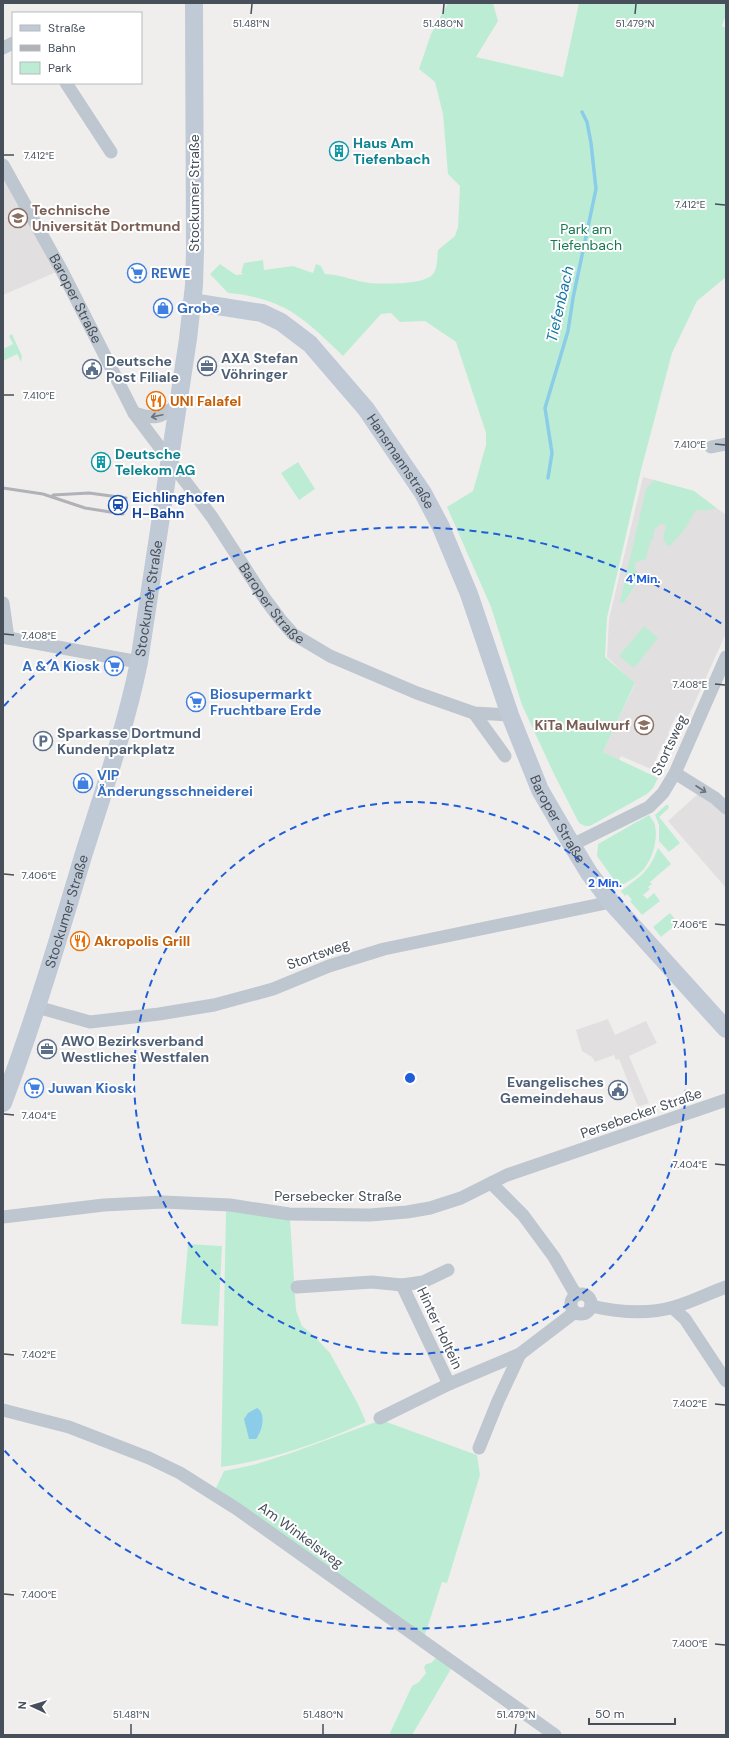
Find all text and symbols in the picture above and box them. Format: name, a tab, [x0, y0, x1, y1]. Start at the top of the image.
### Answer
legend	[12, 12, 142, 84]
text: 51.481°N	[233, 17, 269, 30]
text: 51.480°N	[423, 17, 463, 30]
text: 51.479°N	[616, 17, 655, 30]
text: Straße	[48, 20, 85, 36]
text: Bahn	[48, 40, 76, 56]
text: Park	[48, 60, 72, 76]
street label: Stockumer Straße	[185, 134, 203, 252]
place label: Haus Am Tiefenbach	[353, 134, 430, 168]
building icon: Haus Am Tiefenbach	[328, 140, 350, 162]
text: 7.412°E	[24, 149, 55, 162]
text: 7.412°E	[675, 198, 706, 211]
place label: Technische Universität Dortmund	[32, 201, 180, 235]
school or university icon: Technische Universität Dortmund	[7, 207, 29, 229]
park label: Park am Tiefenbach	[550, 220, 622, 254]
street label: Baroper Straße	[45, 250, 106, 346]
supermarket icon: REWE	[126, 262, 148, 284]
place label: REWE	[151, 264, 190, 282]
water label: Tiefenbach	[542, 264, 579, 344]
shop icon: Grobe	[152, 297, 174, 319]
place label: Grobe	[177, 299, 220, 317]
place label: AXA Stefan Vöhringer	[221, 349, 298, 383]
place label: Deutsche Post Filiale	[106, 352, 179, 386]
office icon: AXA Stefan Vöhringer	[196, 355, 218, 377]
public building icon: Deutsche Post Filiale	[81, 358, 103, 380]
text: 7.410°E	[23, 389, 55, 402]
restaurant icon: UNI Falafel	[145, 390, 167, 412]
place label: UNI Falafel	[170, 392, 241, 410]
street label: Hansmannstraße	[363, 410, 439, 512]
one-way arrow	[150, 413, 163, 421]
text: 7.410°E	[674, 438, 706, 451]
place label: Deutsche Telekom AG	[115, 445, 196, 479]
building icon: Deutsche Telekom AG	[90, 451, 112, 473]
place label: Eichlinghofen H-Bahn	[132, 488, 225, 522]
station icon: Eichlinghofen H-Bahn	[107, 494, 129, 516]
street label: Stockumer Straße	[131, 539, 166, 658]
street label: Baroper Straße	[235, 559, 308, 648]
text: 4 Min.	[626, 571, 660, 587]
text: 7.408°E	[22, 629, 57, 642]
supermarket icon: A & A Kiosk	[103, 655, 125, 677]
place label: A & A Kiosk	[22, 657, 100, 675]
text: 7.408°E	[673, 678, 708, 691]
place label: Biosupermarkt Fruchtbare Erde	[210, 685, 321, 719]
supermarket icon: Biosupermarkt Fruchtbare Erde	[185, 691, 207, 713]
street label: Stortsweg	[647, 711, 691, 778]
school or university icon: KiTa Maulwurf	[633, 714, 655, 736]
place label: KiTa Maulwurf	[534, 716, 630, 734]
place label: Sparkasse Dortmund Kundenparkplatz	[57, 724, 201, 758]
parking icon: Sparkasse Dortmund Kundenparkplatz	[32, 730, 54, 752]
place label: VIP Änderungsschneiderei	[97, 766, 253, 800]
shop icon: VIP Änderungsschneiderei	[72, 772, 94, 794]
street label: Baroper Straße	[526, 772, 590, 866]
one-way arrow	[695, 786, 707, 794]
street label: Stockumer Straße	[41, 852, 92, 970]
text: 7.406°E	[22, 869, 57, 882]
text: 2 Min.	[588, 875, 622, 891]
text: 7.406°E	[673, 918, 708, 931]
restaurant icon: Akropolis Grill	[69, 930, 91, 952]
place label: Akropolis Grill	[94, 932, 190, 950]
street label: Stortsweg	[284, 934, 352, 974]
place label: AWO Bezirksverband Westliches Westfalen	[61, 1032, 209, 1066]
office icon: AWO Bezirksverband Westliches Westfalen	[36, 1038, 58, 1060]
centre of rings	[403, 1071, 417, 1085]
place label: Evangelisches Gemeindehaus	[500, 1073, 604, 1107]
supermarket icon: Juwan Kiosk	[23, 1077, 45, 1099]
place label: Juwan Kiosk	[48, 1079, 133, 1097]
public building icon: Evangelisches Gemeindehaus	[607, 1079, 629, 1101]
street label: Persebecker Straße	[578, 1084, 704, 1142]
text: 7.404°E	[22, 1109, 57, 1122]
text: 7.404°E	[673, 1158, 708, 1171]
street label: Persebecker Straße	[274, 1187, 402, 1205]
street label: Hinter Holtein	[413, 1284, 467, 1372]
text: 7.402°E	[22, 1348, 57, 1361]
text: 7.402°E	[673, 1397, 708, 1410]
street label: Am Winkelsweg	[255, 1498, 347, 1572]
text: 7.400°E	[21, 1588, 57, 1601]
text: 7.400°E	[672, 1637, 708, 1650]
north arrow	[12, 1686, 52, 1726]
scale bar	[589, 1700, 675, 1726]
text: N	[15, 1701, 29, 1710]
text: 50 m	[595, 1706, 624, 1722]
text: 51.481°N	[113, 1708, 149, 1721]
text: 51.480°N	[303, 1708, 343, 1721]
text: 51.479°N	[497, 1708, 536, 1721]

